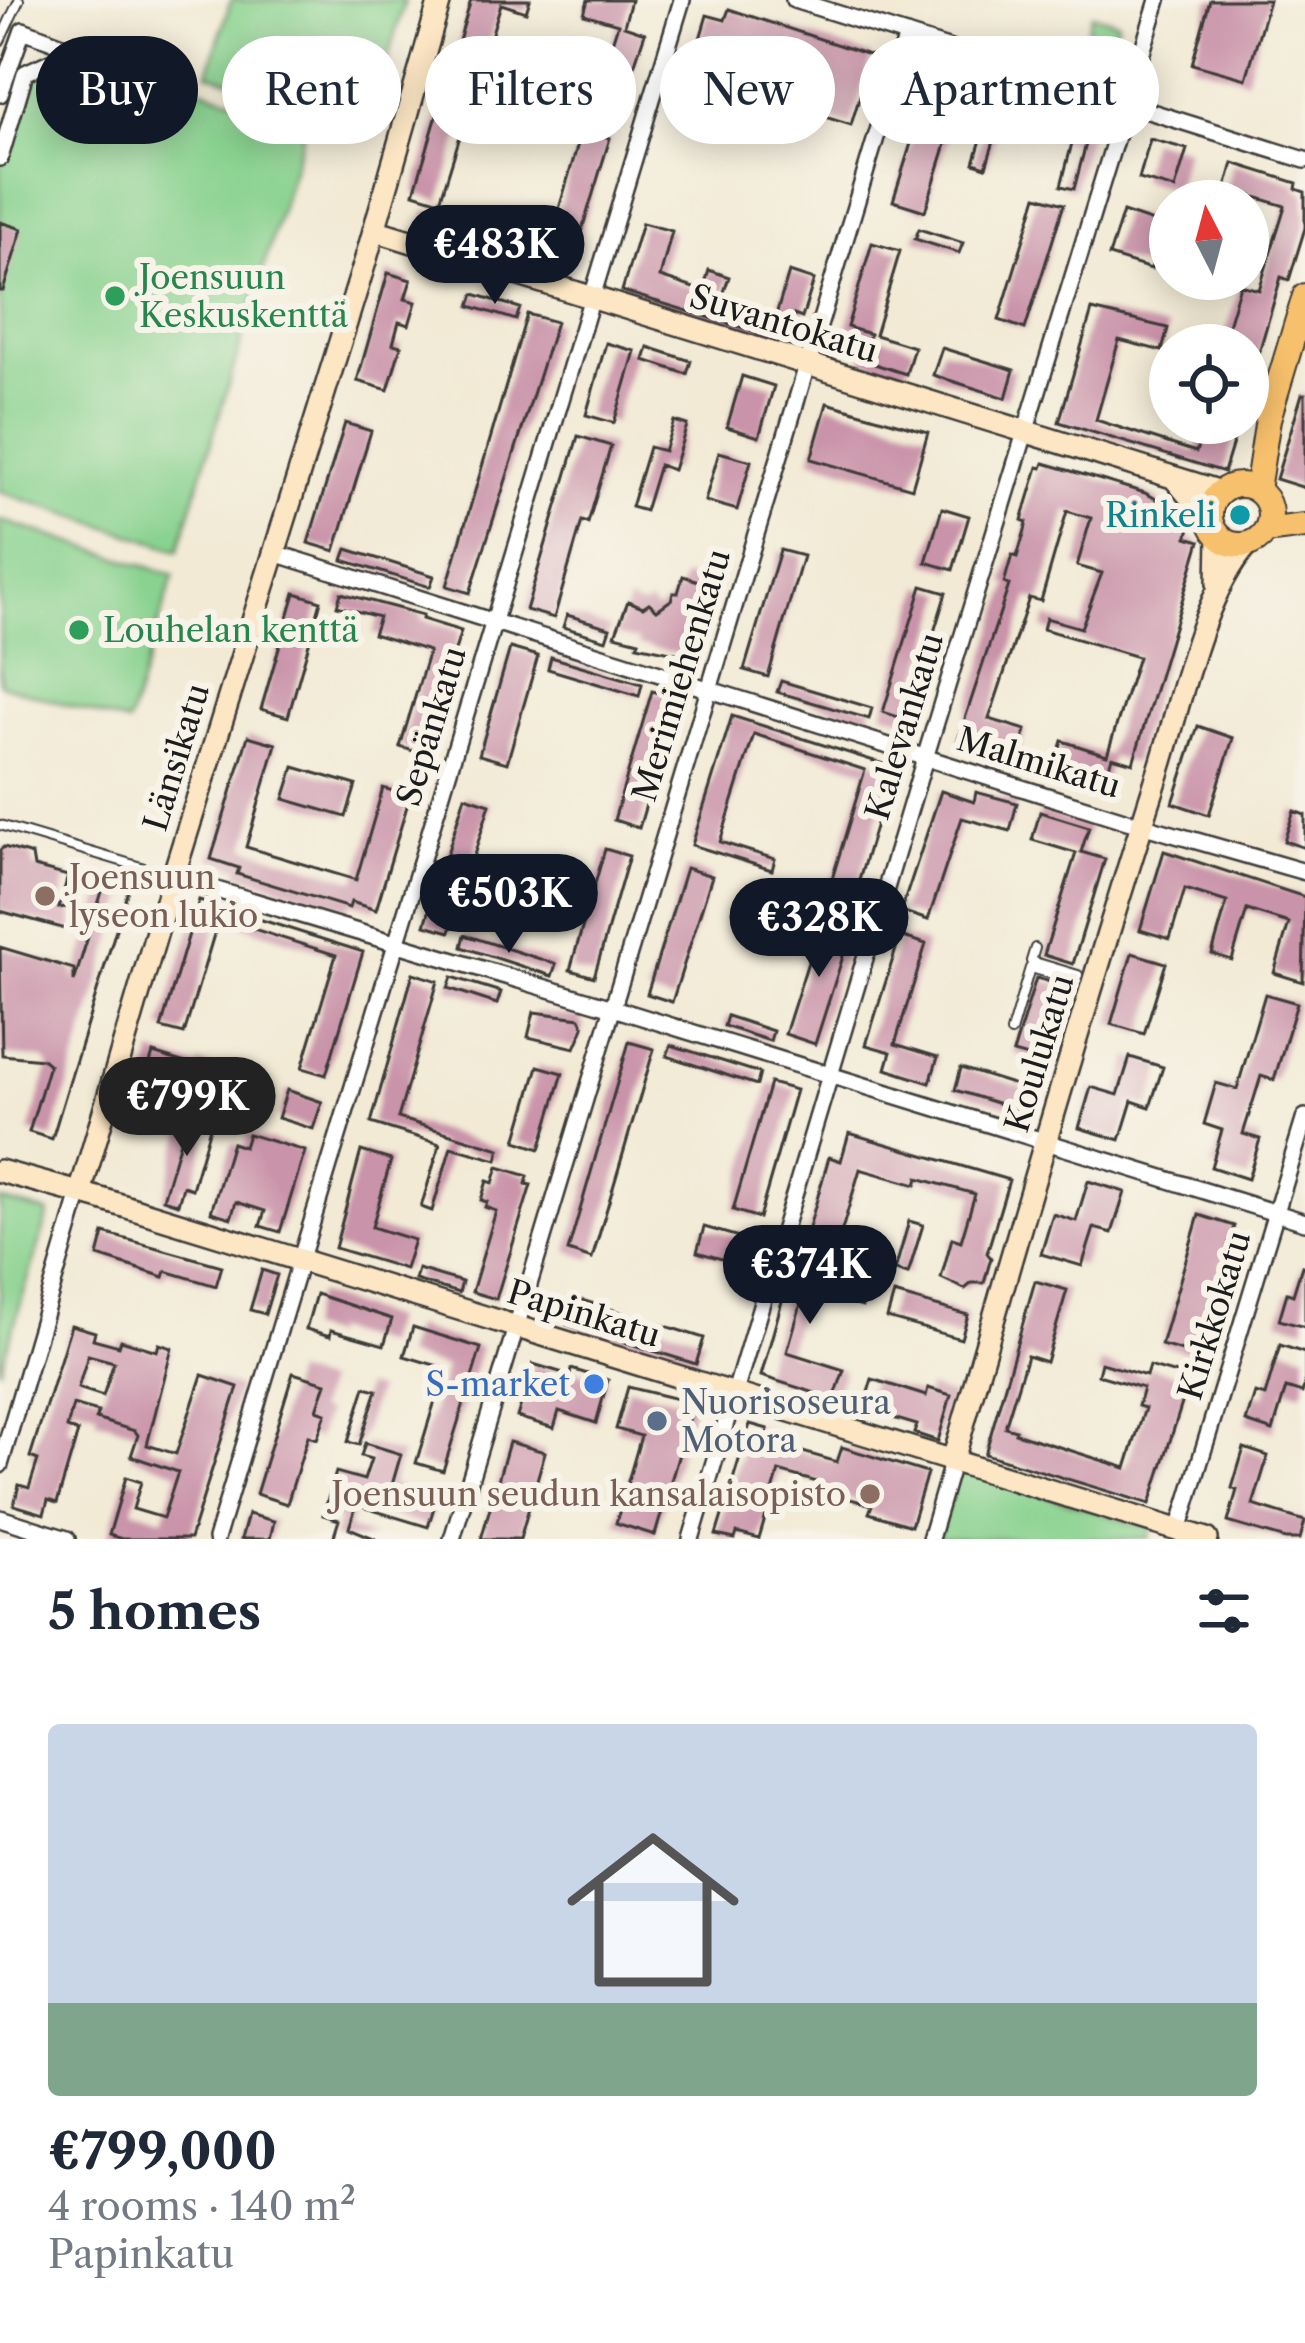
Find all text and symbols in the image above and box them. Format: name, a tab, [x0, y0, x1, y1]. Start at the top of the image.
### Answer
chip: Buy	[36, 36, 198, 144]
chip: Rent	[222, 36, 401, 144]
chip: Filters	[425, 36, 636, 144]
chip: New	[660, 36, 835, 144]
chip: Apartment	[859, 36, 1159, 144]
north arrow	[1149, 180, 1269, 300]
map controls	[1149, 180, 1269, 444]
pin: €483K	[411, 205, 579, 307]
text: €483K	[432, 220, 558, 268]
place label: Joensuun Keskuskenttä	[134, 257, 349, 336]
street label: Suvantokatu	[685, 275, 883, 372]
marker: Joensuun Keskuskenttä	[102, 283, 128, 309]
button: locate	[1149, 324, 1269, 444]
place label: Rinkeli	[1105, 495, 1216, 536]
marker: Rinkeli	[1227, 502, 1253, 528]
street label: Merimiehenkatu	[624, 544, 739, 806]
place label: Louhelan kenttä	[103, 610, 359, 651]
marker: Louhelan kenttä	[66, 617, 92, 643]
street label: Kalevankatu	[857, 628, 952, 825]
street label: Sepänkatu	[388, 642, 475, 811]
street label: Länsikatu	[135, 679, 218, 836]
street label: Malmikatu	[952, 718, 1126, 807]
pin: €503K	[425, 854, 593, 956]
place label: Joensuun lyseon lukio	[64, 857, 258, 936]
text: €503K	[447, 869, 571, 917]
pin: €328K	[735, 878, 903, 980]
marker: Joensuun lyseon lukio	[32, 883, 58, 909]
text: €328K	[756, 893, 882, 941]
street label: Koulukatu	[996, 969, 1083, 1137]
pin: €799K	[103, 1057, 271, 1159]
text: €799K	[126, 1072, 248, 1120]
pin: €374K	[726, 1225, 894, 1327]
street label: Kirkkokatu	[1169, 1226, 1260, 1405]
text: €374K	[750, 1240, 870, 1288]
street label: Papinkatu	[503, 1271, 665, 1356]
place label: S-market	[425, 1364, 570, 1405]
marker: S-market	[581, 1371, 607, 1397]
place label: Nuorisoseura Motora	[681, 1382, 892, 1461]
marker: Nuorisoseura Motora	[644, 1408, 670, 1434]
place label: Joensuun seudun kansalaisopisto	[326, 1474, 846, 1515]
marker: Joensuun seudun kansalaisopisto	[857, 1481, 883, 1507]
icon: filters	[1191, 1578, 1257, 1644]
text: 5 homes	[48, 1580, 261, 1642]
icon: home	[545, 1802, 761, 2018]
text: €799,000	[48, 2120, 277, 2182]
text: 4 rooms · 140 m²	[48, 2182, 356, 2230]
text: Papinkatu	[48, 2230, 234, 2278]

